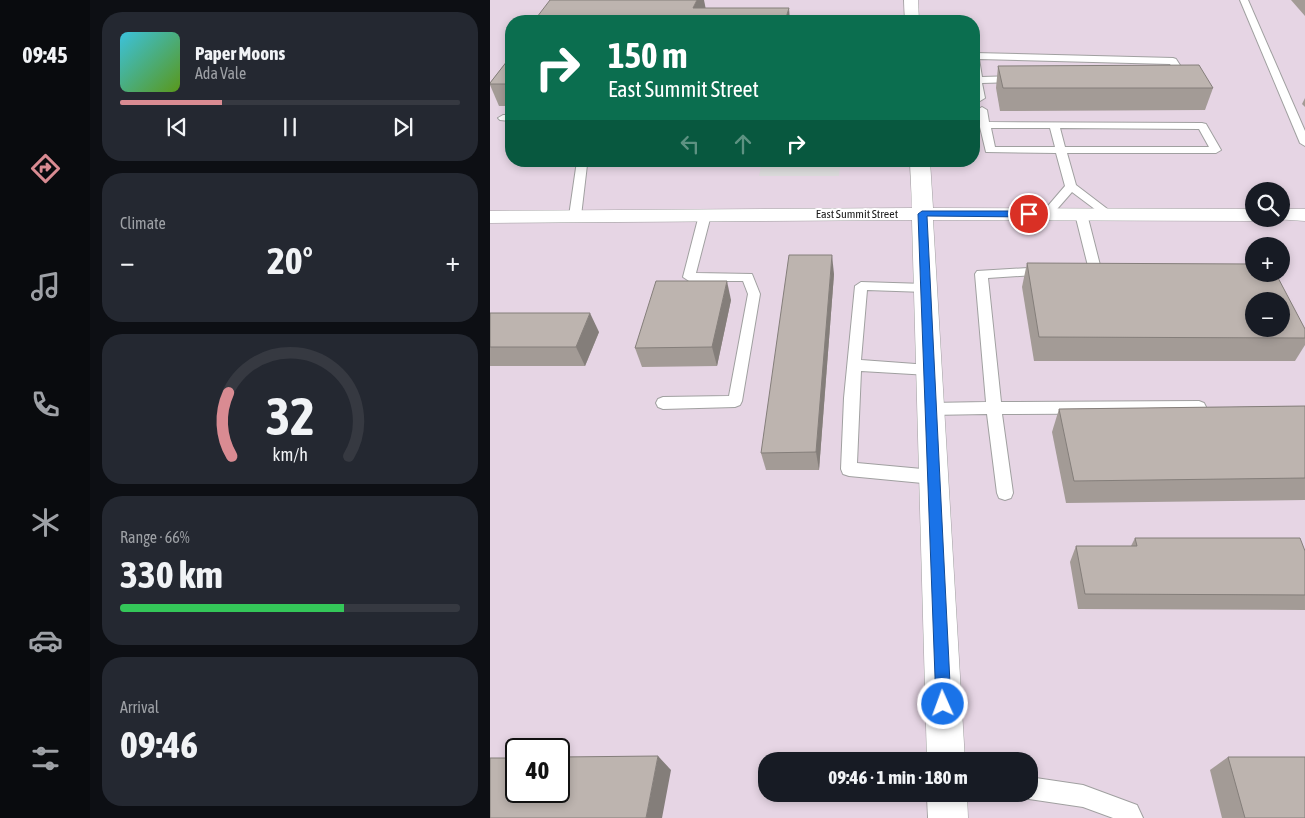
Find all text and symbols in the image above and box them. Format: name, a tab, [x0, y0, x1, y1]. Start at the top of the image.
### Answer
icon: right	[525, 35, 590, 100]
text: 150 m	[608, 35, 687, 75]
text: 09:45	[22, 42, 68, 68]
text: Paper Moons	[195, 42, 285, 64]
text: Ada Vale	[195, 64, 246, 82]
text: East Summit Street	[608, 76, 759, 102]
icon: previous	[163, 113, 191, 141]
icon: pause	[276, 113, 304, 141]
icon: next	[389, 113, 417, 141]
icon: left	[676, 130, 704, 158]
icon: ahead	[729, 130, 757, 158]
icon: right	[782, 130, 810, 158]
icon: directions	[28, 151, 63, 186]
map controls	[1245, 182, 1290, 337]
button: search	[1245, 182, 1290, 227]
pin	[1008, 193, 1050, 235]
icon: arrive	[1015, 200, 1043, 228]
street label: East Summit Street	[816, 207, 899, 221]
text: Climate	[120, 214, 166, 232]
button: +	[1245, 237, 1290, 282]
text: 20°	[267, 239, 313, 282]
text: −	[120, 245, 135, 277]
text: +	[445, 245, 460, 277]
icon: music	[28, 269, 63, 304]
button: −	[1245, 292, 1290, 337]
text: 32	[266, 386, 314, 446]
icon: phone	[28, 387, 63, 422]
text: km/h	[272, 444, 308, 465]
icon: climate	[28, 505, 63, 540]
text: Range · 66%	[120, 528, 190, 546]
text: 330 km	[120, 553, 223, 596]
icon: car	[28, 623, 63, 658]
position arrow	[916, 677, 968, 729]
text: Arrival	[120, 698, 159, 716]
text: 09:46	[120, 723, 198, 766]
speed limit sign: 40	[505, 738, 570, 803]
icon: filters	[28, 741, 63, 776]
text: 09:46 · 1 min · 180 m	[828, 766, 968, 788]

